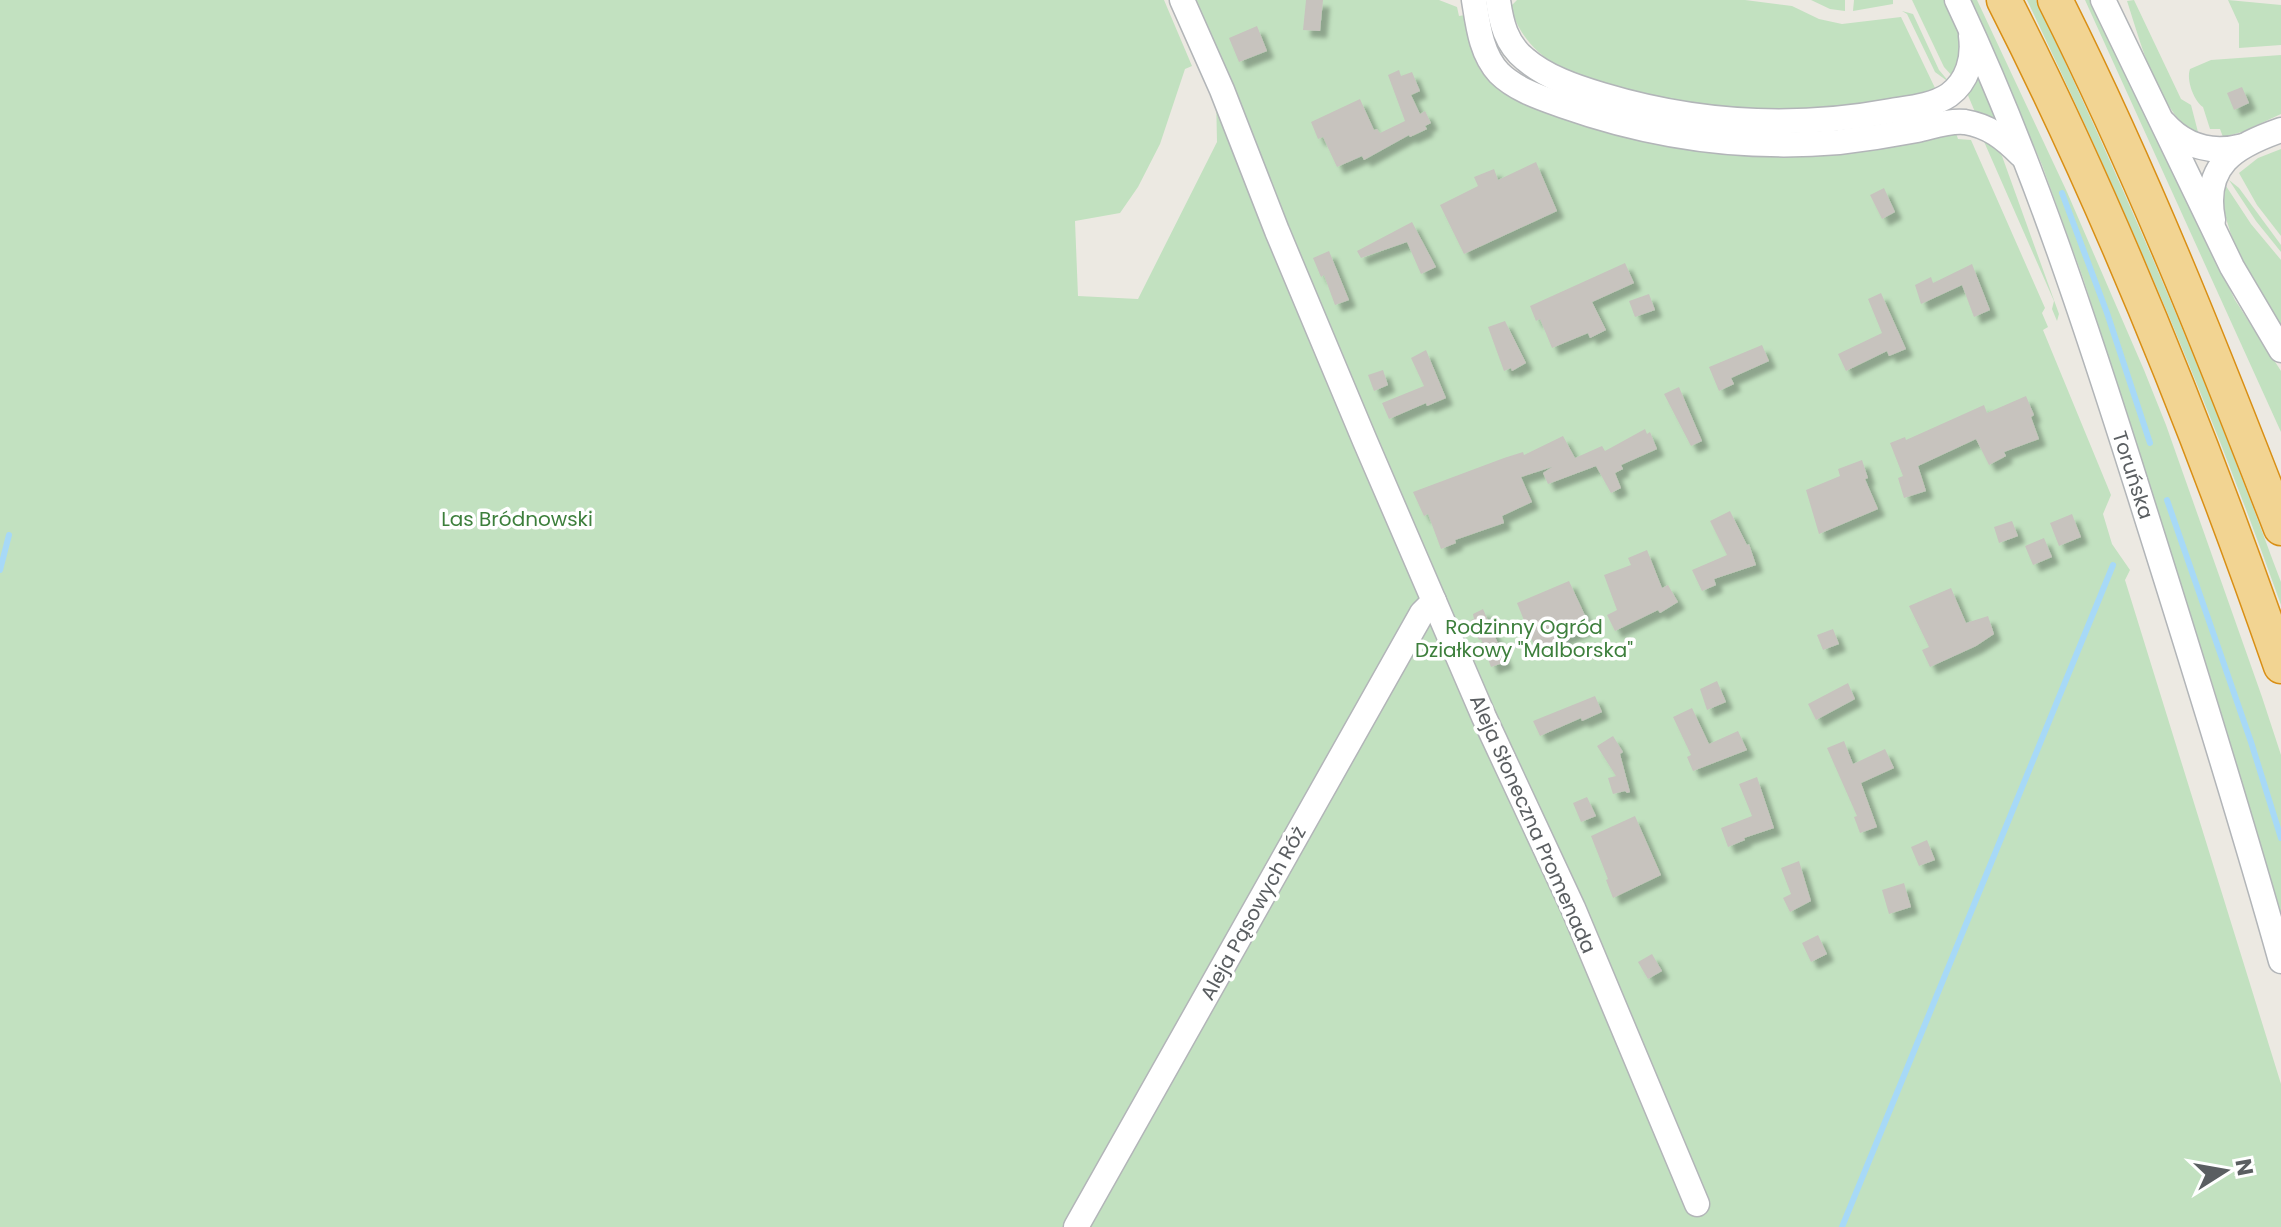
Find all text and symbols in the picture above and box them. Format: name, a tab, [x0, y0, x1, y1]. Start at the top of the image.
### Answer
street label: Toruńska	[2106, 427, 2160, 523]
park label: Las Bródnowski	[441, 505, 593, 533]
park label: Rodzinny Ogród Działkowy "Malborska"	[1415, 613, 1633, 664]
street label: Aleja Słoneczna Promenada	[1463, 690, 1603, 958]
street label: Aleja Pąsowych Róż	[1193, 821, 1313, 1005]
north arrow	[2185, 1131, 2265, 1211]
text: N	[2227, 1156, 2261, 1178]

